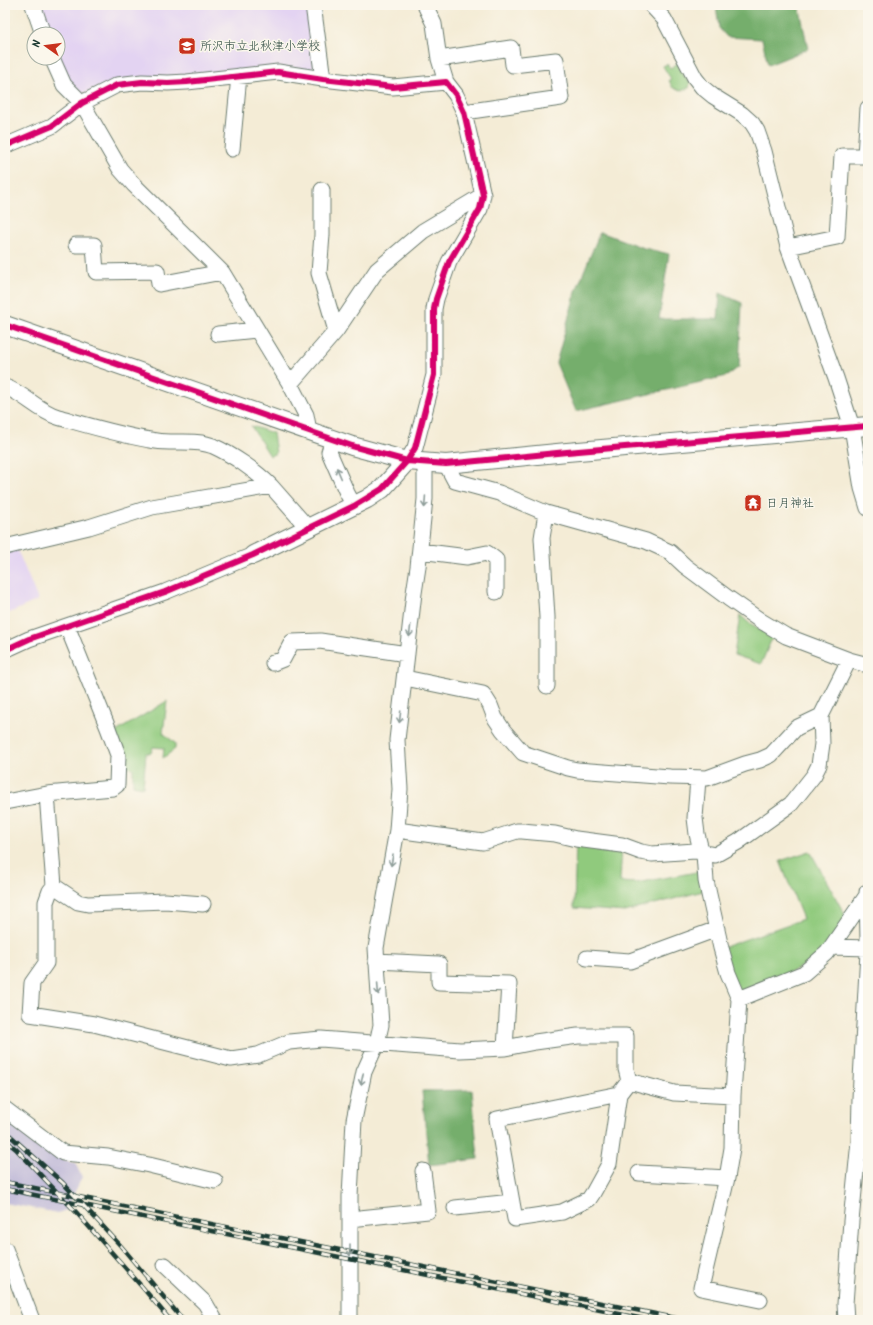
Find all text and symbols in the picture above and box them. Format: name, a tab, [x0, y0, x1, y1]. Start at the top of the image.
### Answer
north arrow	[26, 26, 66, 66]
school or university icon: 所沢市立北秋津小学校	[177, 36, 197, 56]
place label: 所沢市立北秋津小学校	[200, 37, 320, 56]
text: N	[28, 38, 47, 49]
one-way arrow	[334, 468, 342, 480]
temple icon: 日月神社	[743, 493, 763, 513]
place label: 日月神社	[766, 494, 814, 513]
one-way arrow	[421, 495, 428, 508]
one-way arrow	[406, 624, 413, 637]
one-way arrow	[396, 710, 403, 723]
one-way arrow	[388, 853, 396, 866]
one-way arrow	[374, 982, 381, 995]
one-way arrow	[358, 1072, 366, 1085]
one-way arrow	[346, 1243, 354, 1256]

